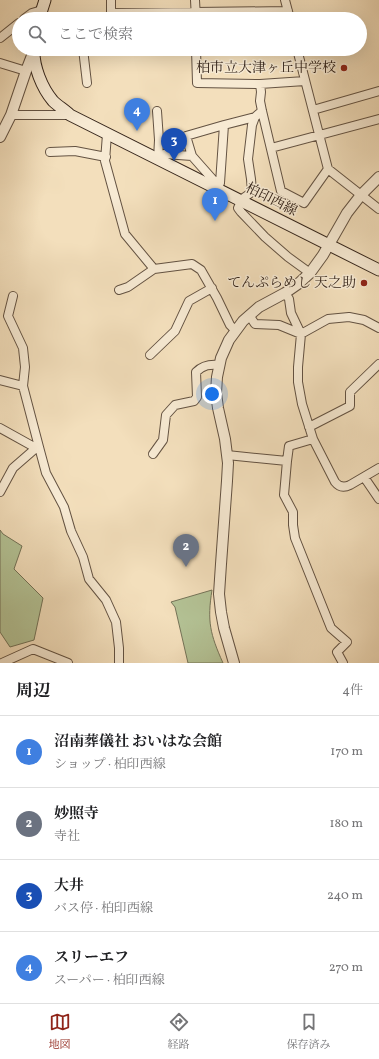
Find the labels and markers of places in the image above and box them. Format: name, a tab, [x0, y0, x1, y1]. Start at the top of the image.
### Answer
place label: 柏市立大津ヶ丘中学校	[196, 59, 336, 78]
marker: 柏市立大津ヶ丘中学校	[339, 63, 349, 73]
pin: 4	[124, 98, 150, 131]
pin: 3	[161, 128, 187, 161]
pin: 1	[202, 188, 228, 221]
place label: てんぷらめし 天之助	[227, 274, 356, 293]
marker: てんぷらめし 天之助	[359, 278, 369, 288]
pin: 2	[173, 534, 199, 567]

